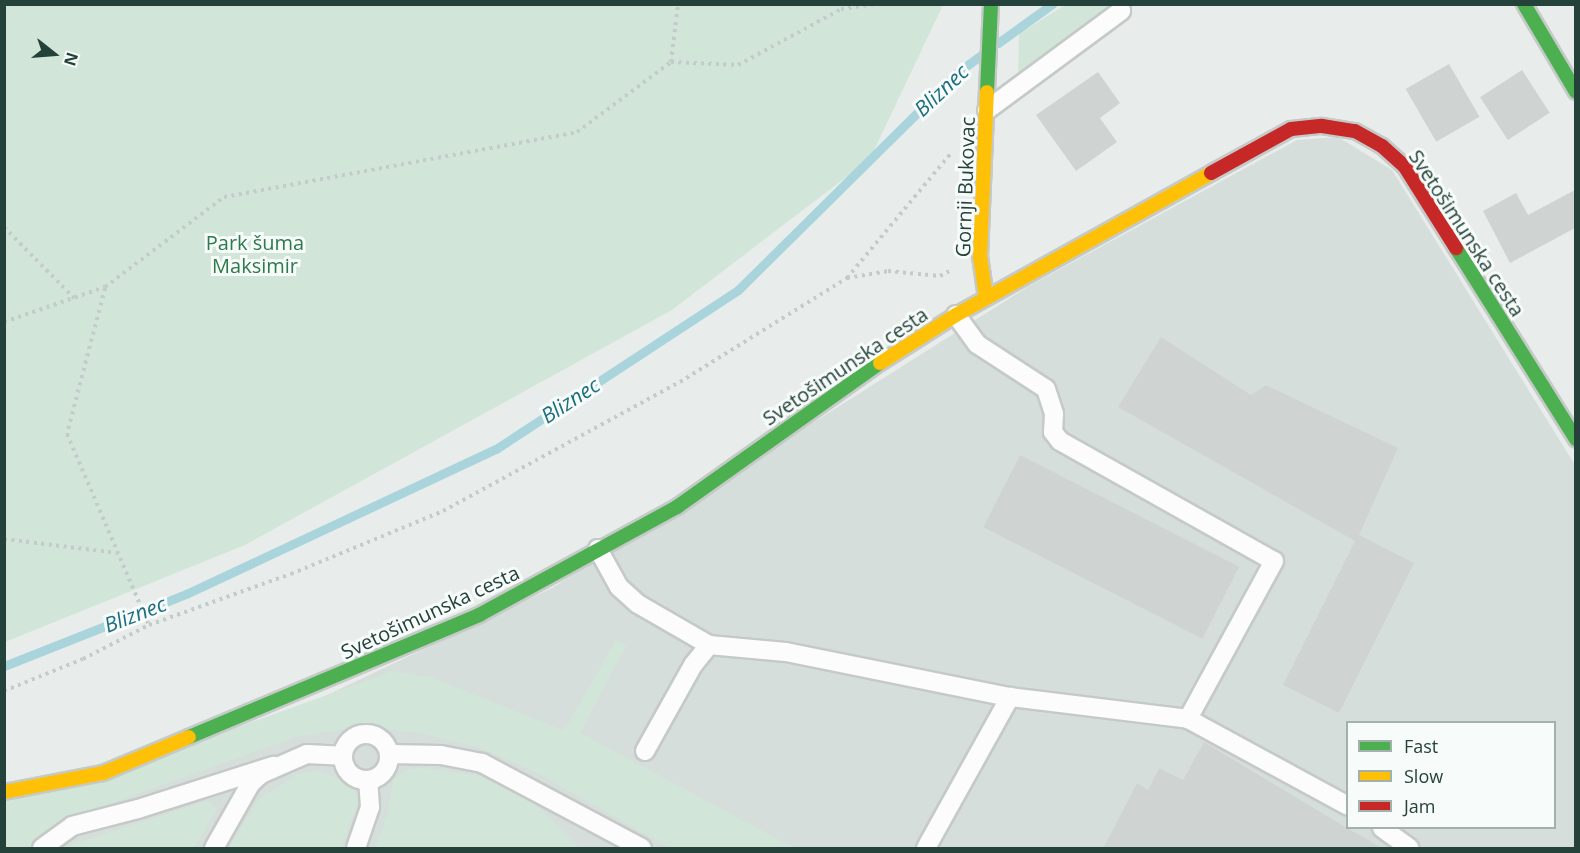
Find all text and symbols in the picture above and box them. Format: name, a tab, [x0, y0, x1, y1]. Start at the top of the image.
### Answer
north arrow	[24, 24, 84, 84]
text: N	[59, 50, 84, 69]
water label: Bliznec	[909, 59, 973, 121]
street label: Gornji Bukovac	[951, 116, 979, 258]
street label: Svetošimunska cesta	[1404, 145, 1530, 321]
park label: Park šuma Maksimir	[206, 231, 304, 278]
street label: Svetošimunska cesta	[758, 302, 932, 430]
water label: Bliznec	[536, 372, 604, 428]
street label: Svetošimunska cesta	[337, 560, 523, 664]
water label: Bliznec	[100, 591, 170, 637]
legend	[1346, 721, 1556, 829]
text: Fast	[1404, 734, 1438, 758]
text: Slow	[1404, 764, 1443, 788]
text: Jam	[1404, 794, 1436, 818]

